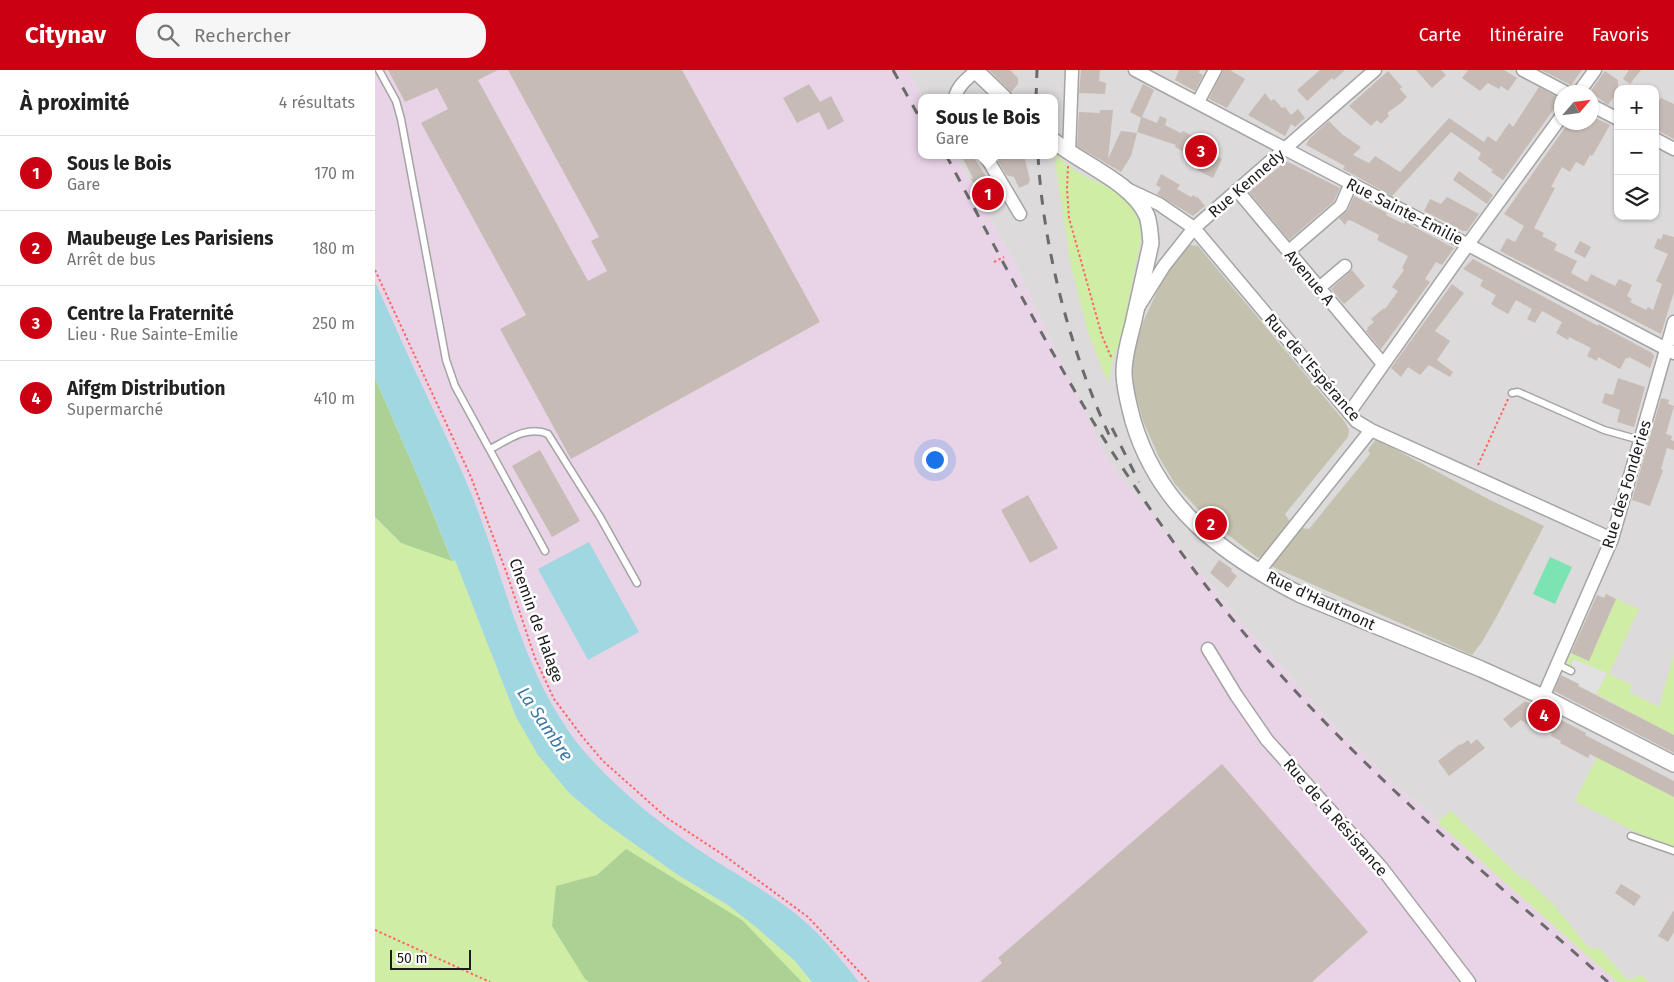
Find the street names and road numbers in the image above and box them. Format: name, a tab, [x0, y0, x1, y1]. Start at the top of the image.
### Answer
street label: Rue Kennedy	[1204, 145, 1288, 222]
street label: Rue Sainte-Emilie	[1343, 174, 1466, 249]
street label: Avenue A	[1281, 246, 1339, 310]
street label: Rue de l'Espérance	[1261, 310, 1365, 425]
street label: Rue des Fonderies	[1598, 418, 1655, 551]
street label: Chemin de Halage	[505, 556, 568, 685]
street label: Rue d'Hautmont	[1263, 567, 1378, 634]
street label: Rue de la Résistance	[1279, 755, 1392, 880]

